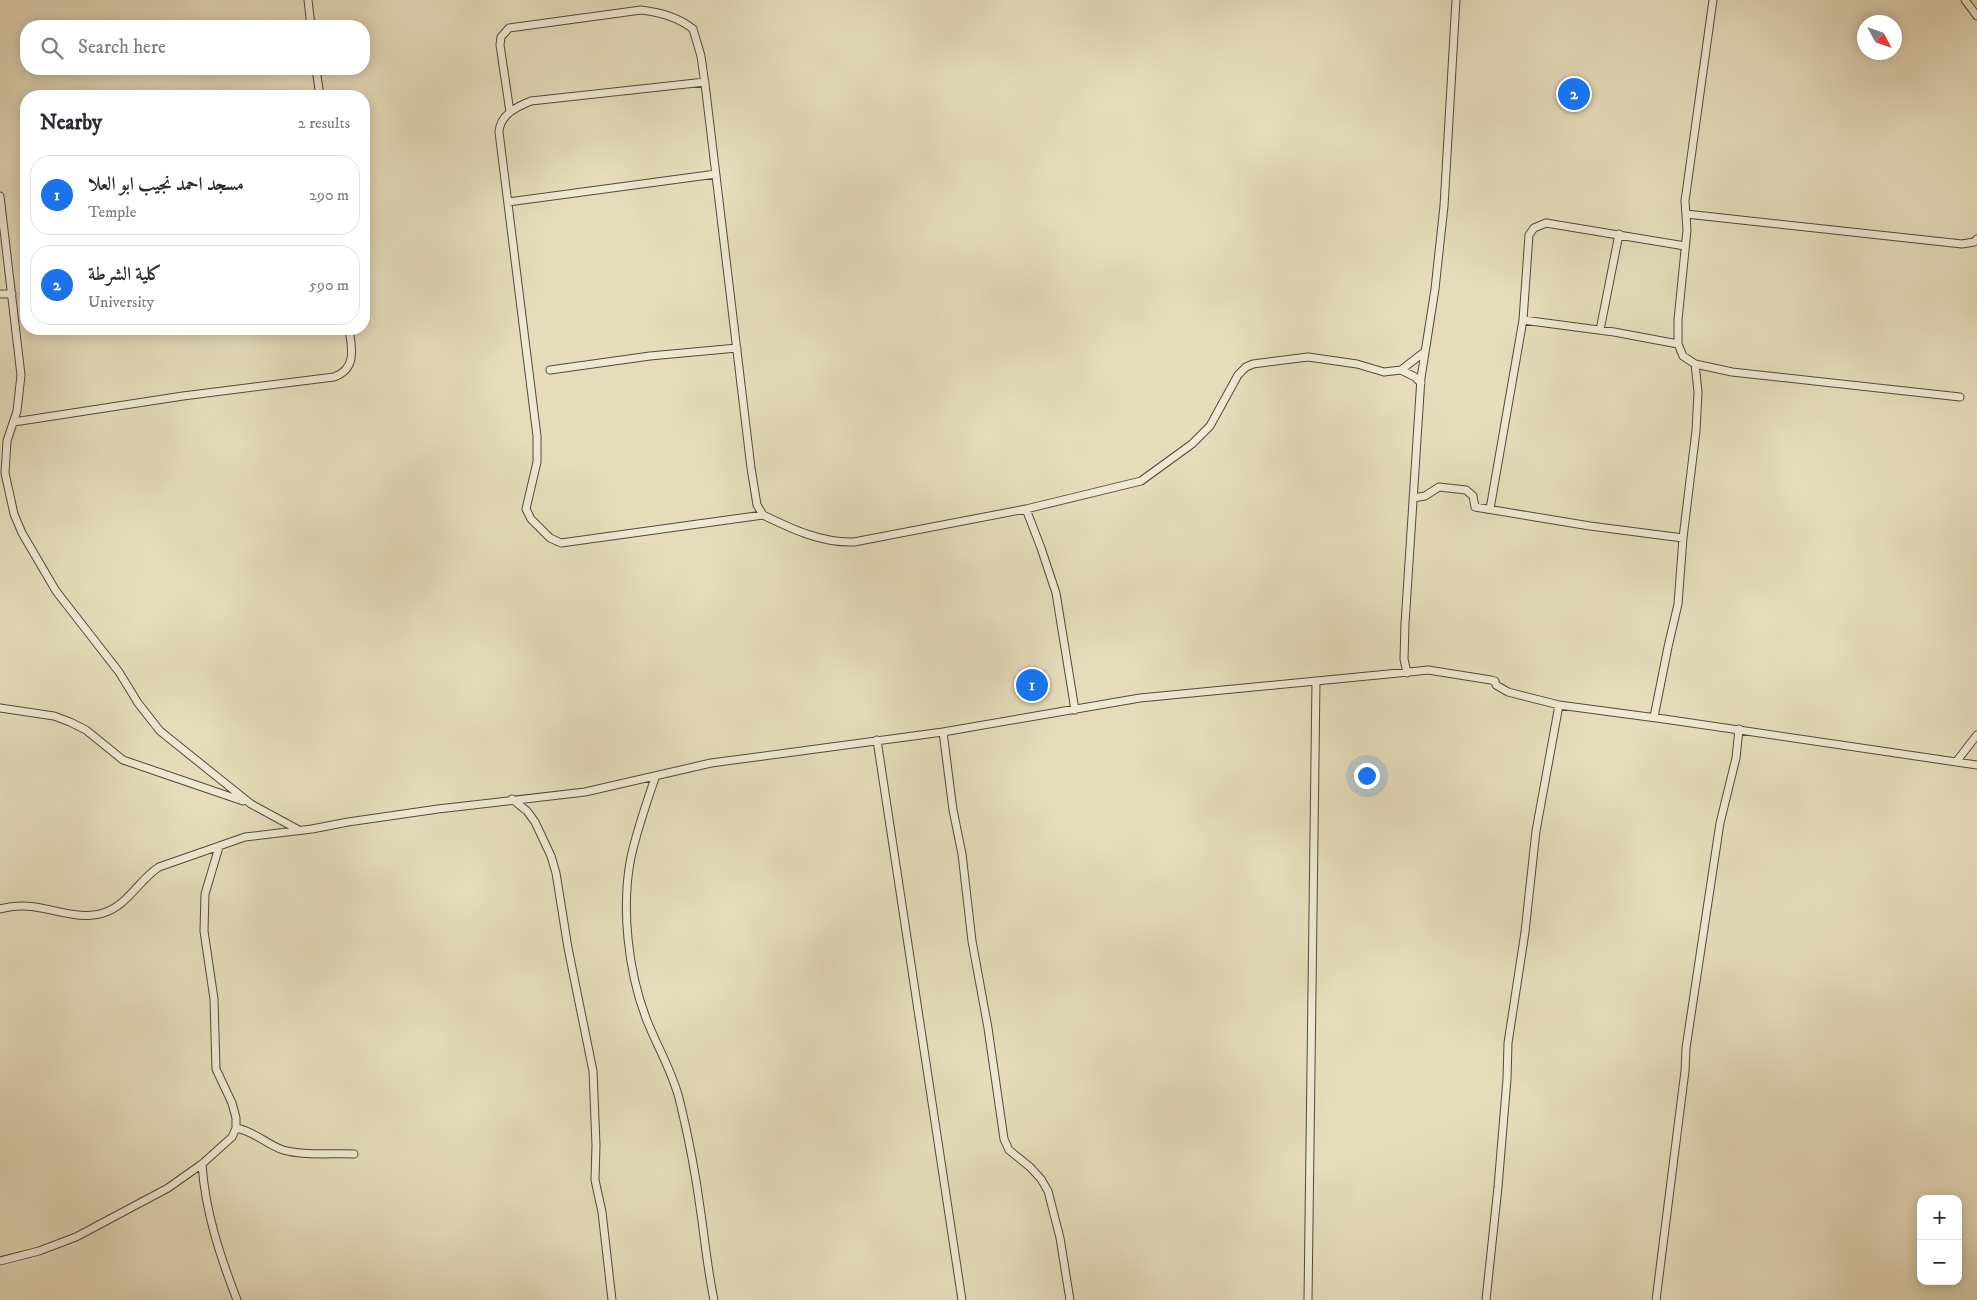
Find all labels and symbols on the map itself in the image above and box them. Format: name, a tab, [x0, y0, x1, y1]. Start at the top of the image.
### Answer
north arrow	[1857, 15, 1902, 60]
pin: 2	[1558, 75, 1590, 113]
pin: 1	[1016, 666, 1048, 704]
your location	[1354, 763, 1380, 789]

